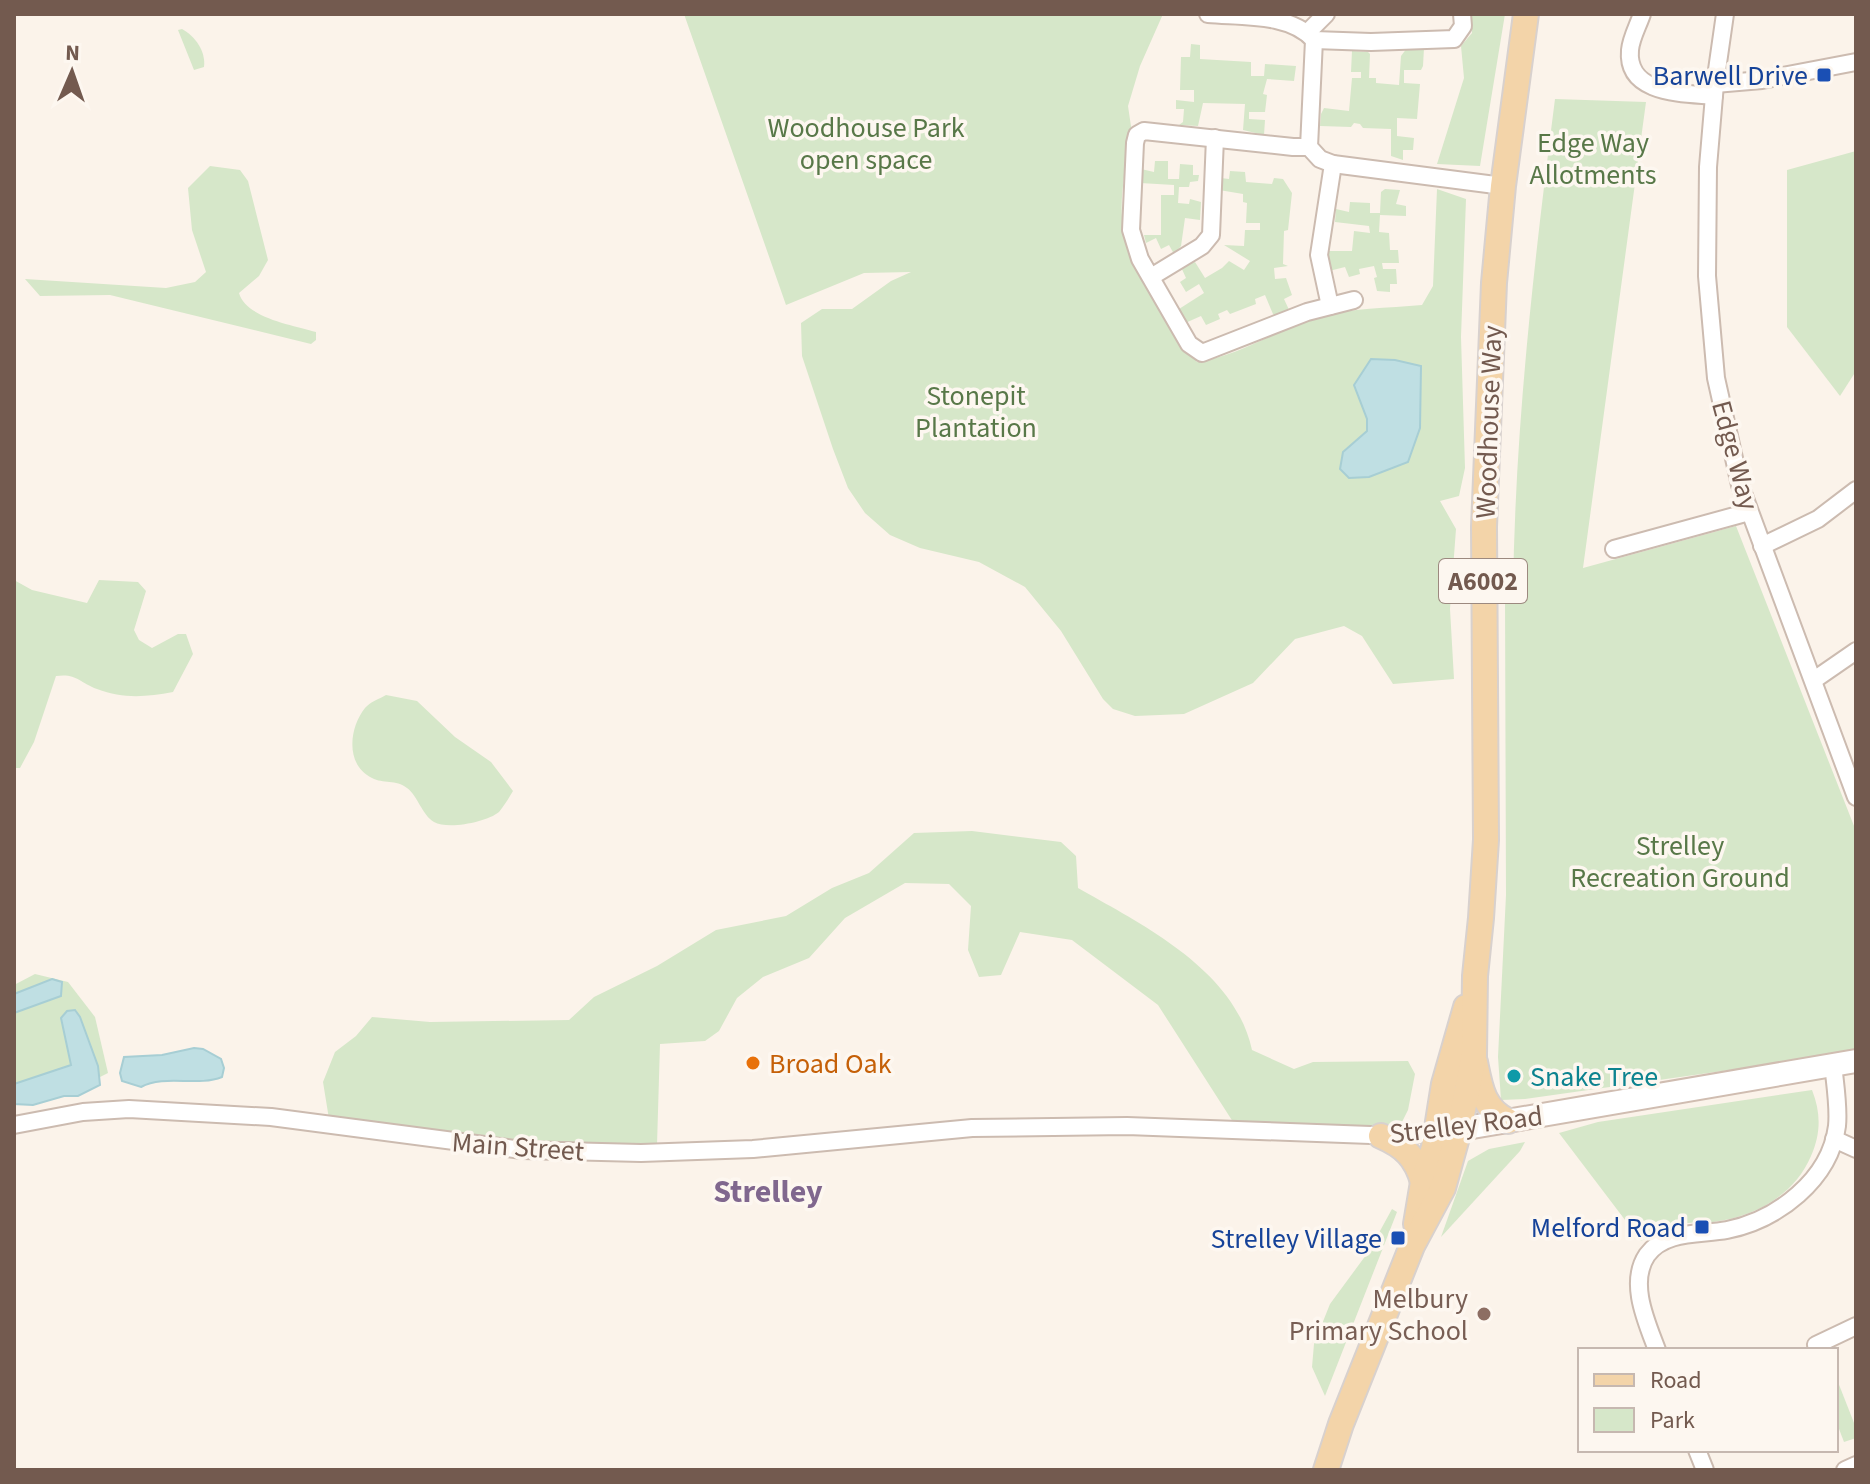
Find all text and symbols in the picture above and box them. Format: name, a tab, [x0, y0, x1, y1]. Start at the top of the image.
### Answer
north arrow	[32, 32, 112, 112]
text: N	[65, 37, 81, 69]
place label: Barwell Drive	[1653, 56, 1808, 96]
marker: Barwell Drive	[1815, 66, 1833, 84]
park label: Woodhouse Park open space	[767, 108, 965, 180]
park label: Edge Way Allotments	[1530, 123, 1656, 195]
street label: Woodhouse Way	[1466, 325, 1512, 519]
park label: Stonepit Plantation	[915, 376, 1037, 448]
street label: Edge Way	[1701, 396, 1769, 515]
road number: A6002	[1439, 559, 1527, 603]
park label: Strelley Recreation Ground	[1570, 826, 1790, 898]
place label: Broad Oak	[769, 1044, 892, 1084]
marker: Broad Oak	[744, 1054, 762, 1072]
place label: Snake Tree	[1530, 1057, 1658, 1097]
marker: Snake Tree	[1505, 1067, 1523, 1085]
street label: Strelley Road	[1387, 1096, 1545, 1154]
street label: Main Street	[450, 1122, 586, 1172]
district label: Strelley	[713, 1169, 823, 1215]
place label: Melford Road	[1531, 1208, 1686, 1248]
marker: Melford Road	[1693, 1218, 1711, 1236]
place label: Strelley Village	[1211, 1219, 1382, 1259]
marker: Strelley Village	[1389, 1229, 1407, 1247]
place label: Melbury Primary School	[1289, 1279, 1468, 1351]
marker: Melbury Primary School	[1475, 1305, 1493, 1323]
legend	[1578, 1348, 1838, 1452]
text: Road	[1650, 1363, 1702, 1398]
text: Park	[1650, 1403, 1695, 1438]

